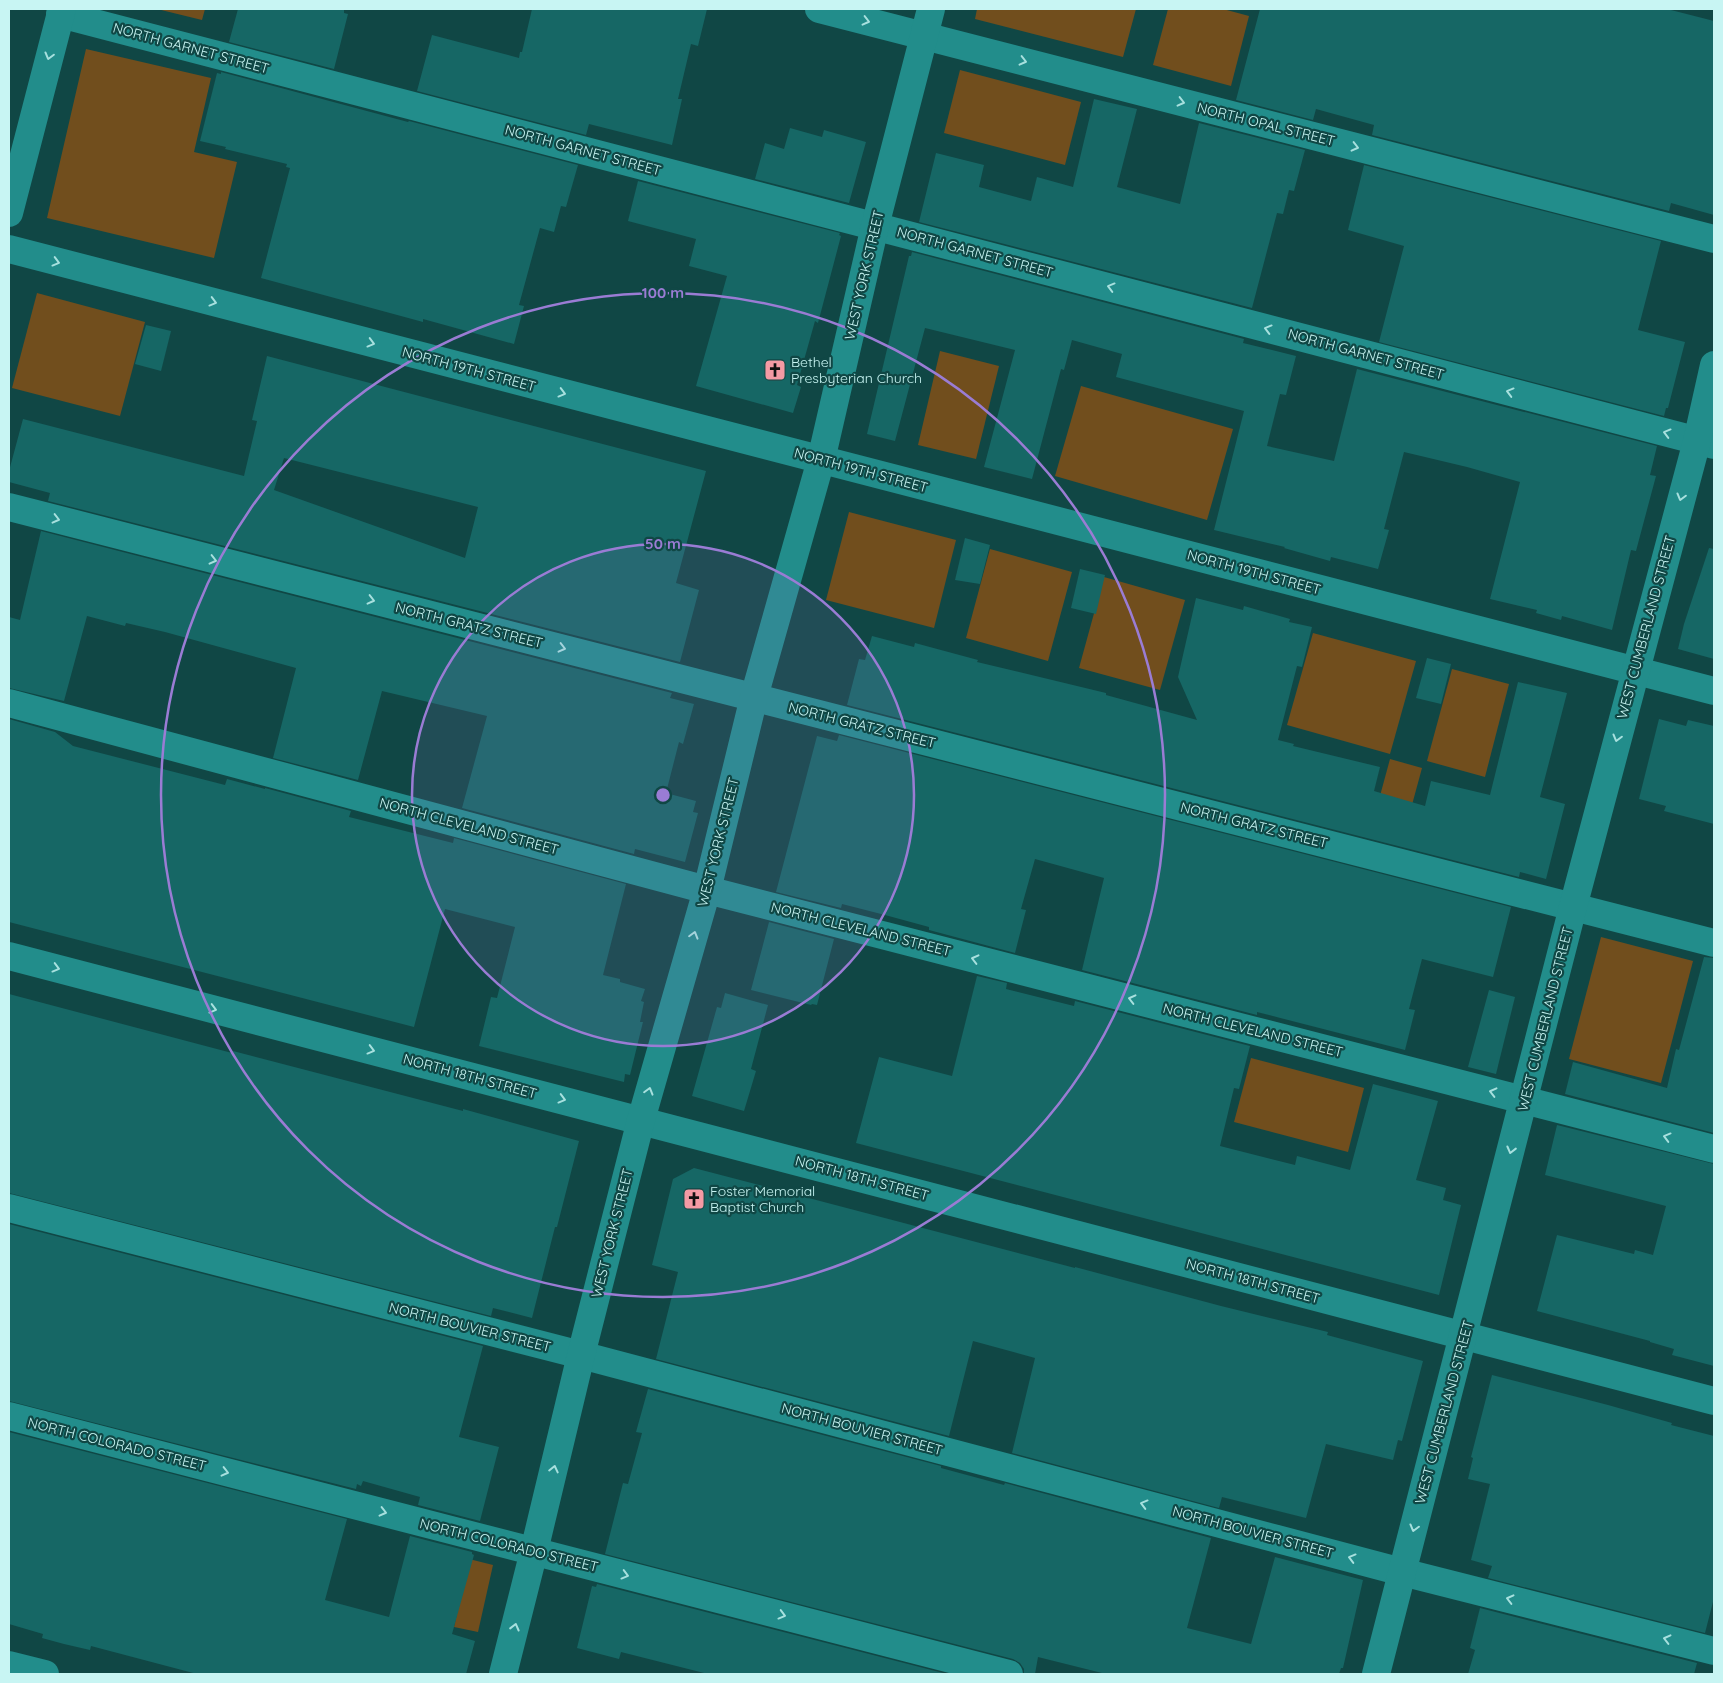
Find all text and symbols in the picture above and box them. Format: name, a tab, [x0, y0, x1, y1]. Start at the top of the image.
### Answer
one-way arrow	[861, 15, 870, 26]
street label: NORTH GARNET STREET	[111, 18, 271, 78]
one-way arrow	[45, 51, 55, 59]
one-way arrow	[1019, 56, 1027, 66]
one-way arrow	[1176, 96, 1185, 107]
street label: NORTH OPAL STREET	[1195, 98, 1337, 150]
street label: NORTH GARNET STREET	[503, 120, 663, 180]
one-way arrow	[1350, 141, 1359, 152]
street label: WEST YORK STREET	[840, 208, 888, 342]
street label: NORTH GARNET STREET	[895, 222, 1055, 282]
one-way arrow	[51, 256, 59, 266]
text: 100 m	[642, 283, 684, 302]
one-way arrow	[1107, 283, 1115, 293]
one-way arrow	[209, 297, 217, 307]
one-way arrow	[1264, 324, 1273, 334]
street label: NORTH GARNET STREET	[1286, 324, 1446, 384]
one-way arrow	[366, 337, 375, 348]
street label: NORTH 19TH STREET	[400, 342, 538, 396]
place label: Bethel Presbyterian Church	[791, 353, 922, 387]
church icon: Bethel Presbyterian Church	[763, 358, 787, 382]
one-way arrow	[557, 387, 565, 397]
one-way arrow	[1505, 387, 1514, 398]
one-way arrow	[1663, 428, 1672, 439]
street label: NORTH 19TH STREET	[792, 443, 930, 497]
one-way arrow	[1677, 492, 1687, 500]
one-way arrow	[51, 514, 60, 524]
street label: WEST CUMBERLAND STREET	[1613, 533, 1679, 721]
text: 50 m	[645, 534, 681, 553]
street label: NORTH 19TH STREET	[1185, 545, 1323, 599]
one-way arrow	[209, 554, 217, 564]
one-way arrow	[366, 594, 375, 605]
street label: NORTH GRATZ STREET	[393, 598, 545, 652]
one-way arrow	[558, 643, 566, 653]
street label: NORTH GRATZ STREET	[786, 698, 938, 752]
one-way arrow	[1612, 734, 1623, 743]
street label: WEST YORK STREET	[693, 776, 743, 908]
centre of rings	[654, 786, 672, 804]
street label: NORTH CLEVELAND STREET	[377, 793, 561, 859]
street label: NORTH GRATZ STREET	[1178, 798, 1330, 852]
street label: NORTH CLEVELAND STREET	[769, 898, 953, 960]
street label: WEST CUMBERLAND STREET	[1513, 925, 1577, 1113]
one-way arrow	[688, 931, 699, 939]
one-way arrow	[971, 954, 979, 964]
one-way arrow	[51, 962, 60, 973]
one-way arrow	[1128, 994, 1137, 1005]
street label: NORTH CLEVELAND STREET	[1161, 999, 1345, 1061]
one-way arrow	[209, 1003, 218, 1014]
one-way arrow	[366, 1044, 375, 1055]
street label: NORTH 18TH STREET	[401, 1049, 539, 1103]
one-way arrow	[1488, 1087, 1497, 1098]
one-way arrow	[644, 1088, 654, 1096]
one-way arrow	[557, 1094, 565, 1104]
one-way arrow	[1663, 1132, 1672, 1143]
one-way arrow	[1507, 1146, 1517, 1154]
street label: NORTH 18TH STREET	[793, 1151, 931, 1205]
street label: WEST YORK STREET	[587, 1167, 637, 1299]
place label: Foster Memorial Baptist Church	[710, 1182, 815, 1216]
church icon: Foster Memorial Baptist Church	[682, 1187, 706, 1211]
street label: NORTH 18TH STREET	[1184, 1254, 1322, 1308]
street label: NORTH BOUVIER STREET	[387, 1298, 553, 1356]
street label: WEST CUMBERLAND STREET	[1411, 1318, 1477, 1506]
street label: NORTH BOUVIER STREET	[779, 1399, 945, 1459]
street label: NORTH COLORADO STREET	[26, 1413, 208, 1475]
one-way arrow	[548, 1465, 559, 1474]
one-way arrow	[221, 1466, 229, 1476]
one-way arrow	[1141, 1499, 1149, 1509]
street label: NORTH BOUVIER STREET	[1170, 1502, 1336, 1562]
one-way arrow	[378, 1506, 387, 1517]
street label: NORTH COLORADO STREET	[418, 1514, 600, 1576]
one-way arrow	[1409, 1523, 1420, 1532]
one-way arrow	[1349, 1554, 1357, 1564]
one-way arrow	[620, 1569, 628, 1579]
one-way arrow	[1505, 1594, 1514, 1605]
one-way arrow	[778, 1610, 786, 1620]
one-way arrow	[509, 1623, 520, 1632]
one-way arrow	[1663, 1634, 1671, 1645]

